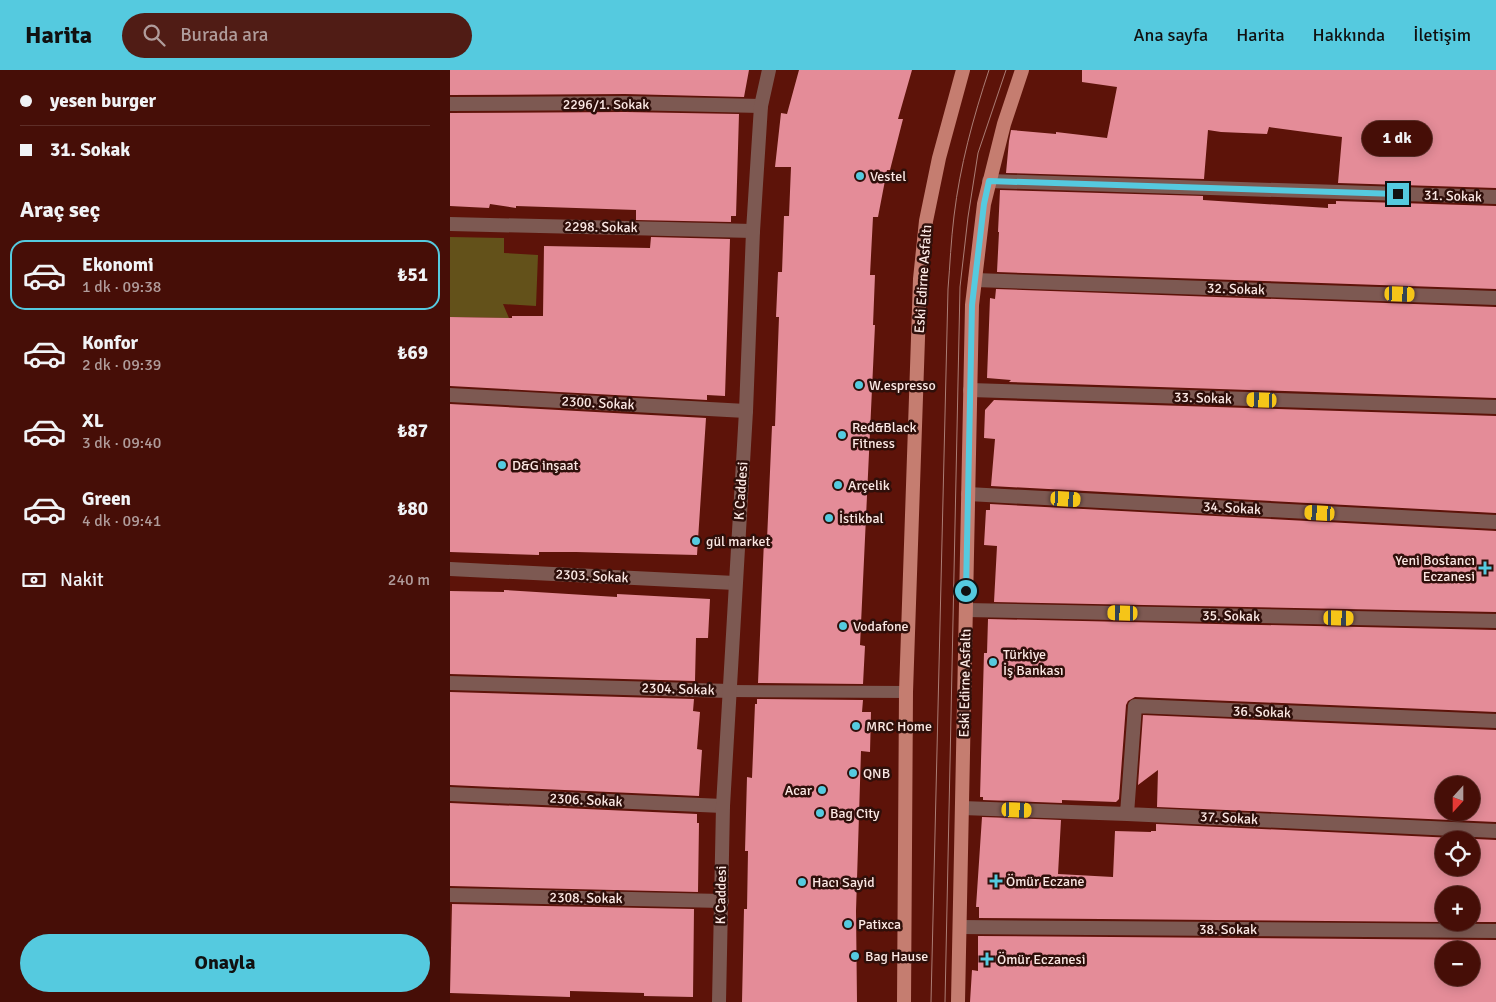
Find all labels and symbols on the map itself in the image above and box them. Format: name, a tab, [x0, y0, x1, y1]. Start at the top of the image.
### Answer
street label: 2296/1. Sokak	[563, 96, 649, 113]
callout: 1 dk	[1363, 122, 1433, 156]
place label: Vestel	[870, 168, 906, 185]
marker: Vestel	[854, 170, 866, 182]
route end	[1387, 183, 1409, 205]
street label: 31. Sokak	[1424, 186, 1482, 206]
street label: 2298. Sokak	[564, 218, 638, 236]
street label: Eski Edirne Asfaltı	[911, 224, 935, 334]
street label: 32. Sokak	[1207, 279, 1265, 299]
car	[1384, 286, 1415, 302]
place label: W.espresso	[869, 377, 936, 394]
marker: W.espresso	[853, 379, 865, 391]
street label: 33. Sokak	[1174, 388, 1232, 408]
car	[1246, 392, 1277, 408]
street label: 2300. Sokak	[561, 393, 635, 413]
place label: Red&Black Fitness	[852, 419, 917, 452]
marker: Red&Black Fitness	[836, 429, 848, 441]
place label: D&G inşaat	[512, 457, 579, 474]
marker: D&G inşaat	[496, 459, 508, 471]
street label: K Caddesi	[730, 461, 752, 521]
place label: Arçelik	[848, 477, 890, 494]
marker: Arçelik	[832, 479, 844, 491]
car	[1050, 491, 1081, 507]
street label: 34. Sokak	[1203, 498, 1261, 518]
car	[1304, 505, 1335, 521]
place label: İstikbal	[839, 510, 884, 527]
marker: İstikbal	[823, 512, 835, 524]
place label: gül market	[706, 533, 770, 550]
marker: gül market	[690, 535, 702, 547]
place label: Yeni Bostancı Eczanesi	[1395, 552, 1475, 585]
marker: Yeni Bostancı Eczanesi	[1479, 562, 1491, 574]
street label: 2303. Sokak	[555, 566, 629, 586]
route start	[955, 580, 977, 602]
car	[1107, 605, 1138, 621]
street label: 35. Sokak	[1202, 607, 1260, 625]
car	[1323, 610, 1354, 626]
place label: Vodafone	[853, 618, 909, 635]
marker: Vodafone	[837, 620, 849, 632]
street label: Eski Edirne Asfaltı	[956, 628, 974, 738]
place label: Türkiye İş Bankası	[1003, 646, 1064, 679]
marker: Türkiye İş Bankası	[987, 656, 999, 668]
street label: 2304. Sokak	[641, 679, 715, 699]
street label: 36. Sokak	[1233, 702, 1291, 722]
place label: MRC Home	[866, 718, 932, 735]
marker: MRC Home	[850, 720, 862, 732]
place label: QNB	[863, 765, 890, 782]
marker: QNB	[847, 767, 859, 779]
north arrow	[1435, 776, 1480, 821]
place label: Acar	[785, 782, 813, 799]
marker: Acar	[816, 784, 828, 796]
street label: 2306. Sokak	[549, 790, 623, 810]
car	[1001, 802, 1032, 818]
place label: Bag City	[830, 805, 880, 822]
marker: Bag City	[814, 807, 826, 819]
street label: 37. Sokak	[1200, 808, 1258, 828]
street label: K Caddesi	[712, 866, 730, 924]
place label: Ömür Eczane	[1006, 873, 1085, 890]
place label: Hacı Sayid	[812, 874, 875, 891]
marker: Ömür Eczane	[990, 875, 1002, 887]
marker: Hacı Sayid	[796, 876, 808, 888]
street label: 2308. Sokak	[549, 889, 623, 907]
place label: Patixca	[858, 916, 901, 933]
marker: Patixca	[842, 918, 854, 930]
street label: 38. Sokak	[1199, 921, 1257, 938]
place label: Bag Hause	[865, 948, 928, 965]
marker: Bag Hause	[849, 950, 861, 962]
place label: Ömür Eczanesi	[997, 951, 1086, 968]
marker: Ömür Eczanesi	[981, 953, 993, 965]

